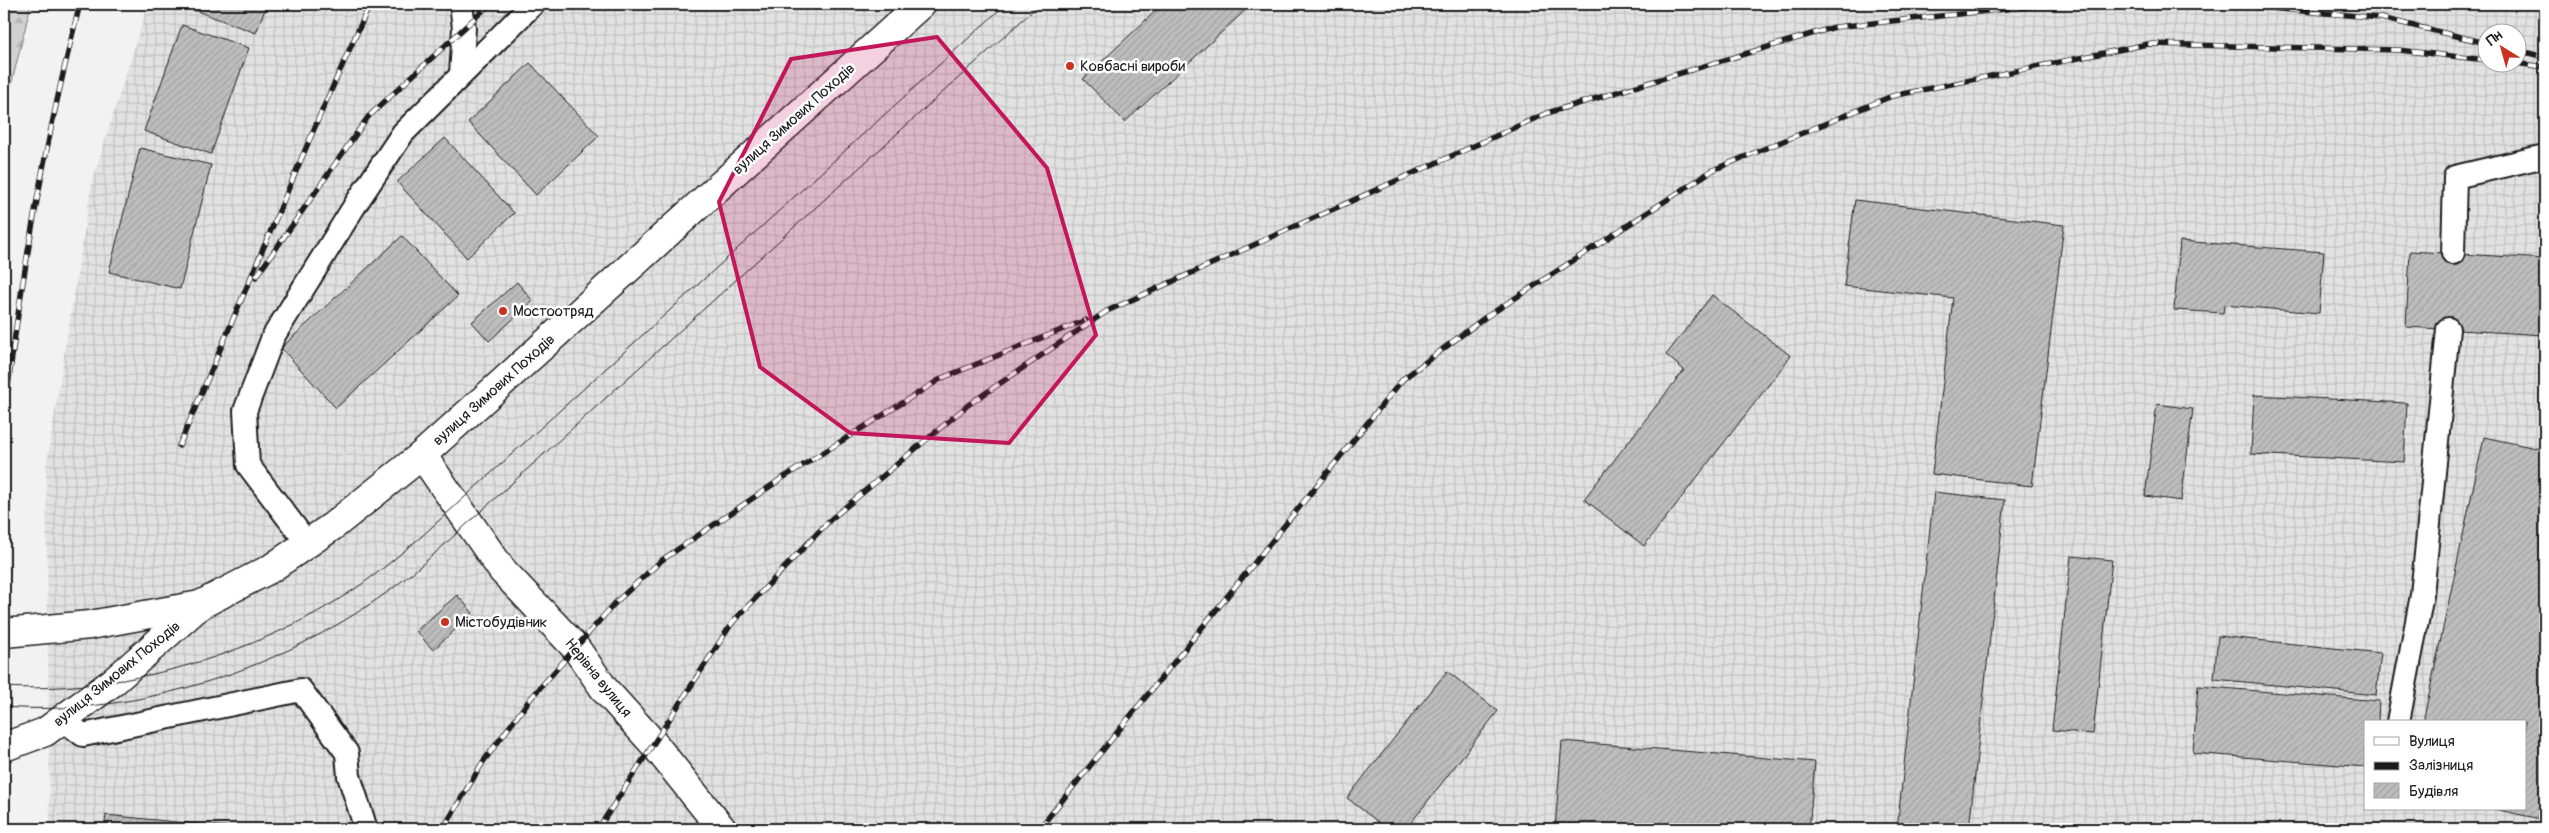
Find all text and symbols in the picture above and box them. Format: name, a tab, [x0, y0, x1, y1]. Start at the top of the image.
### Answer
north arrow	[2476, 22, 2526, 72]
text: Пн	[2483, 27, 2506, 49]
place label: Ковбасні вироби	[1080, 57, 1185, 76]
street label: вулиця Зимових Походів	[729, 59, 859, 179]
marker: Ковбасні вироби	[1064, 60, 1076, 72]
place label: Мостоотряд	[513, 302, 593, 321]
marker: Мостоотряд	[497, 305, 509, 317]
street label: вулиця Зимових Походів	[429, 330, 559, 450]
place label: Містобудівник	[455, 613, 548, 632]
marker: Містобудівник	[439, 616, 451, 628]
street label: вулиця Зимових Походів	[50, 617, 184, 731]
street label: Нерівна вулиця	[560, 635, 636, 721]
legend	[2364, 720, 2526, 810]
text: Вулиця	[2409, 732, 2455, 751]
text: Залізниця	[2409, 756, 2473, 775]
text: Будівля	[2409, 782, 2458, 801]

